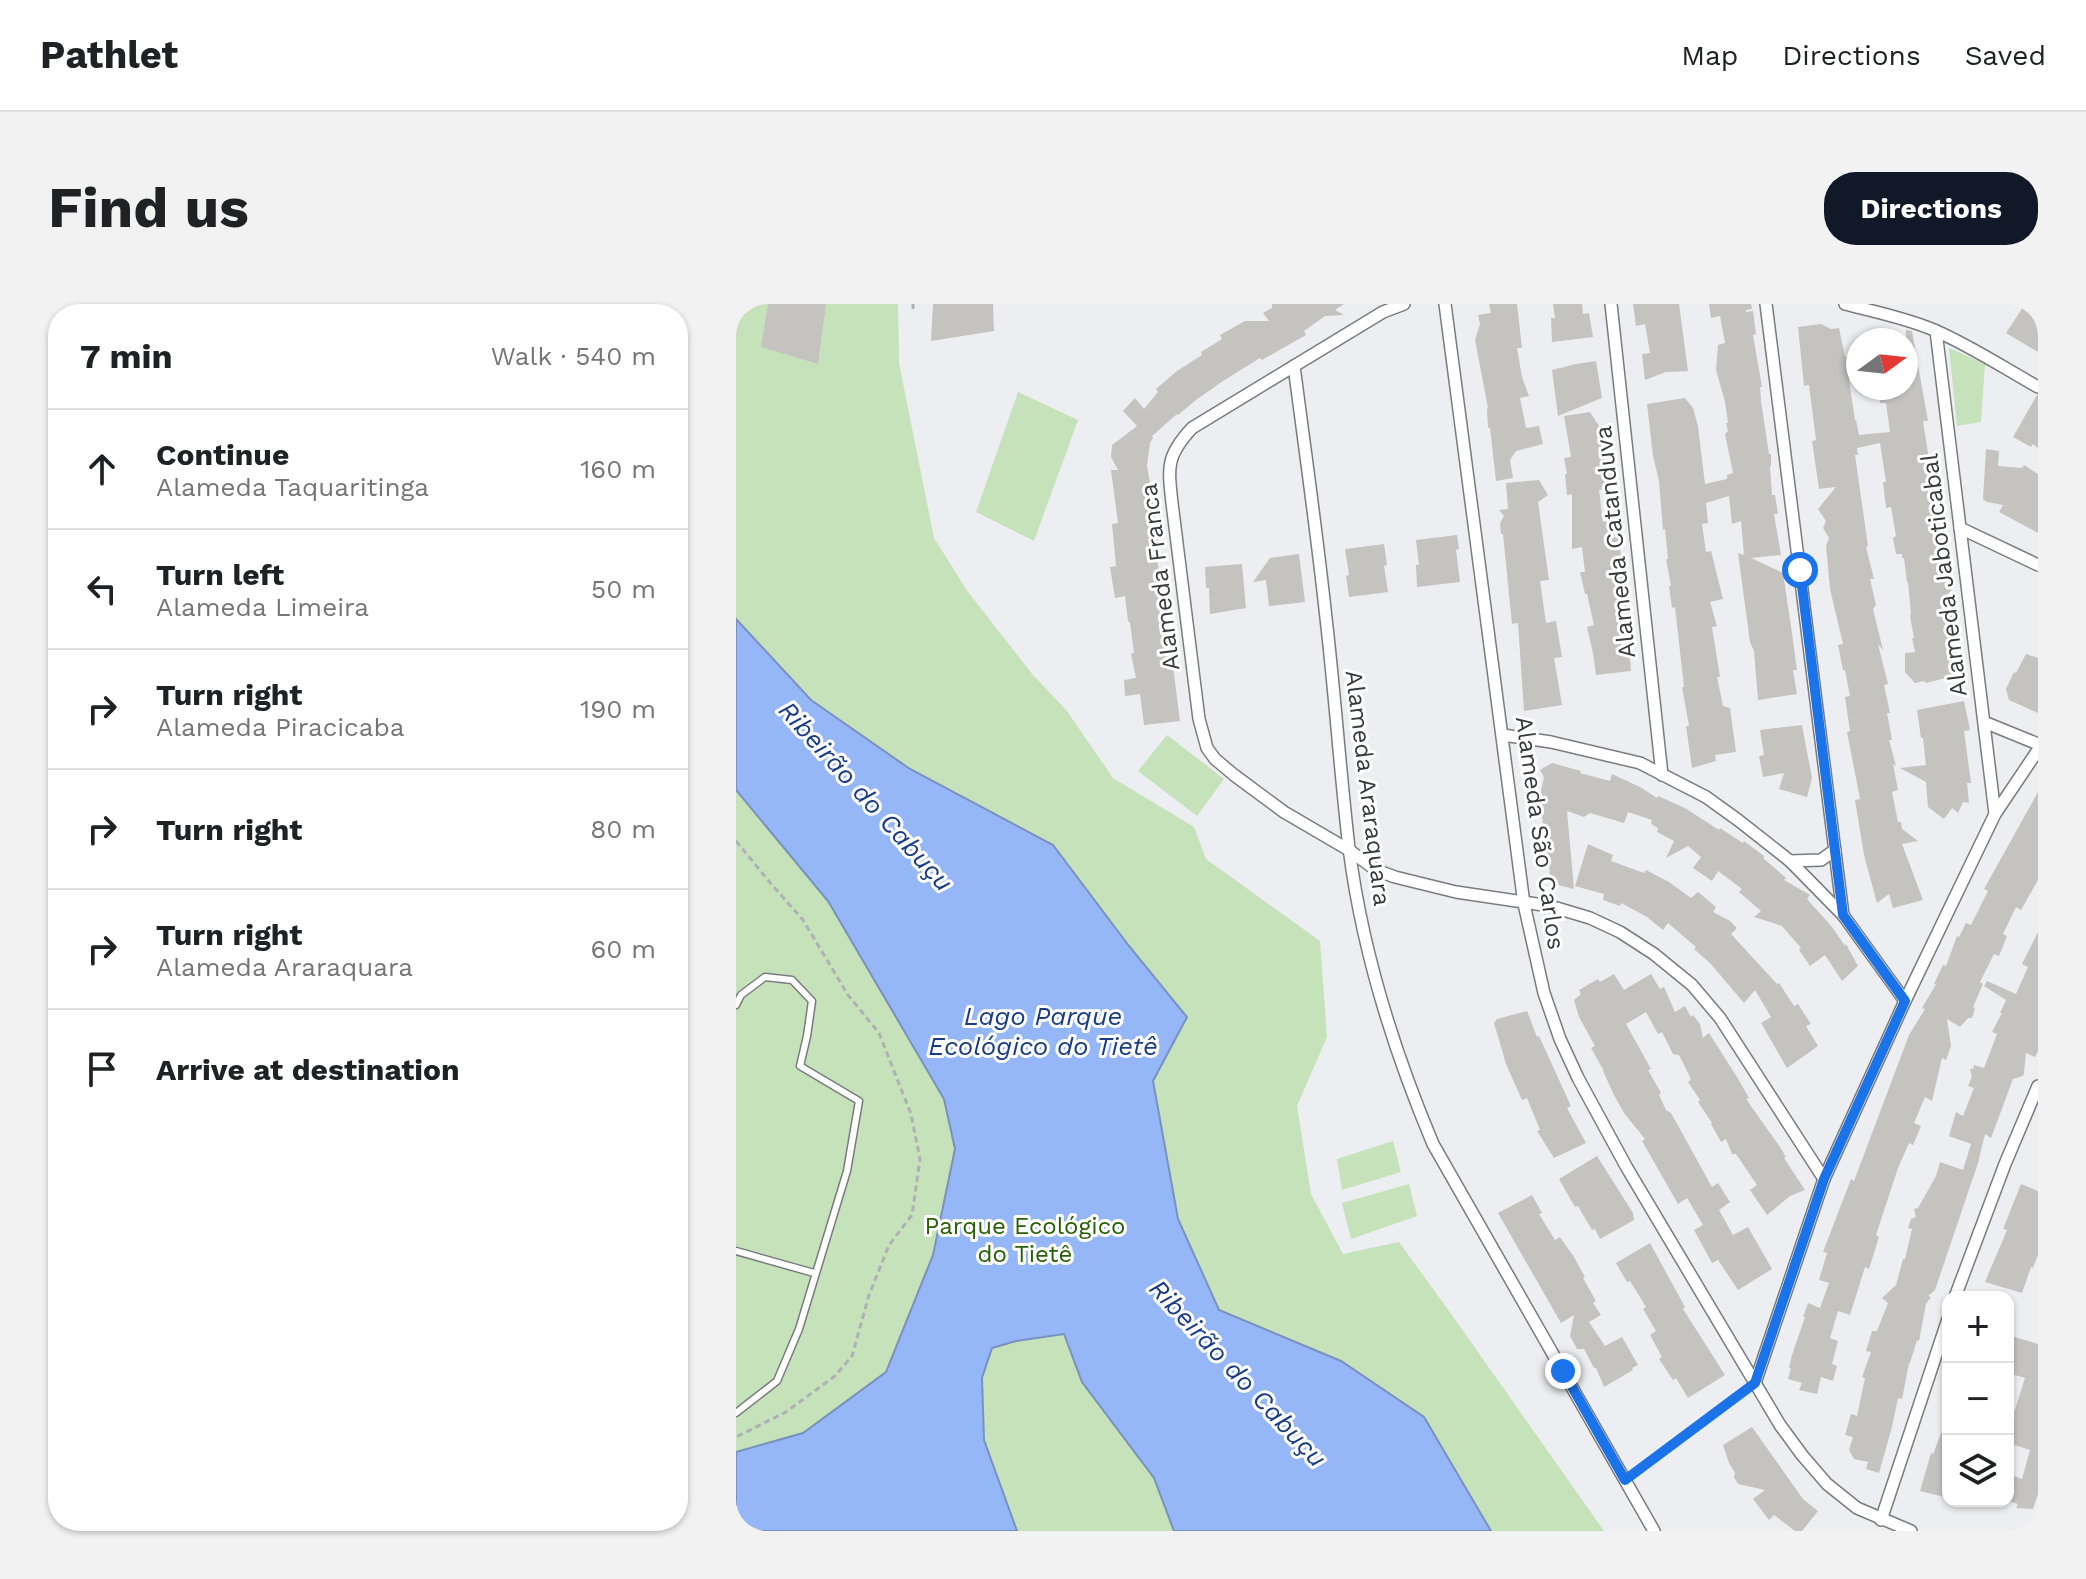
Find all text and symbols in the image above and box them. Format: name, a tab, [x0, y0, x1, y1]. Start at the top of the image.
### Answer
text: Pathlet	[40, 33, 178, 77]
text: Map	[1681, 39, 1738, 72]
text: Directions	[1782, 39, 1921, 72]
text: Saved	[1965, 39, 2046, 72]
button: Directions	[1824, 172, 2038, 245]
text: Find us	[48, 175, 249, 241]
north arrow	[1846, 328, 1918, 400]
text: 7 min	[80, 336, 173, 376]
text: Walk · 540 m	[491, 341, 656, 371]
street label: Alameda Catanduva	[1589, 424, 1641, 660]
text: Continue	[156, 437, 289, 472]
icon: ahead	[80, 447, 124, 491]
street label: Alameda Jaboticabal	[1915, 451, 1973, 698]
text: 160 m	[580, 454, 656, 484]
text: Alameda Taquaritinga	[156, 472, 429, 502]
street label: Alameda Franca	[1135, 482, 1185, 672]
route start	[1782, 552, 1818, 588]
text: Turn left	[156, 557, 284, 592]
icon: left	[80, 567, 124, 611]
text: 50 m	[591, 574, 656, 604]
text: Alameda Limeira	[156, 592, 369, 622]
street label: Alameda Araraquara	[1340, 669, 1396, 907]
text: Turn right	[156, 677, 302, 712]
icon: right	[80, 687, 124, 731]
text: 190 m	[580, 694, 656, 724]
water label: Ribeirão do Cabuçu	[773, 695, 959, 897]
text: Alameda Piracicaba	[156, 712, 404, 742]
street label: Alameda São Carlos	[1510, 715, 1570, 951]
icon: right	[80, 807, 124, 851]
text: Turn right	[156, 812, 302, 847]
text: 80 m	[590, 814, 656, 844]
text: Turn right	[156, 917, 302, 952]
icon: right	[80, 927, 124, 971]
text: 60 m	[590, 934, 656, 964]
text: Alameda Araraquara	[156, 952, 413, 982]
water label: Lago Parque Ecológico do Tietê	[928, 1001, 1158, 1061]
icon: arrive	[80, 1047, 124, 1091]
text: Arrive at destination	[156, 1052, 460, 1087]
park label: Parque Ecológico do Tietê	[925, 1212, 1125, 1268]
water label: Ribeirão do Cabuçu	[1143, 1273, 1333, 1473]
map controls	[1942, 1291, 2014, 1507]
button: +	[1942, 1291, 2014, 1363]
route end	[1545, 1353, 1581, 1389]
button: −	[1942, 1363, 2014, 1435]
button: layers	[1942, 1435, 2014, 1507]

